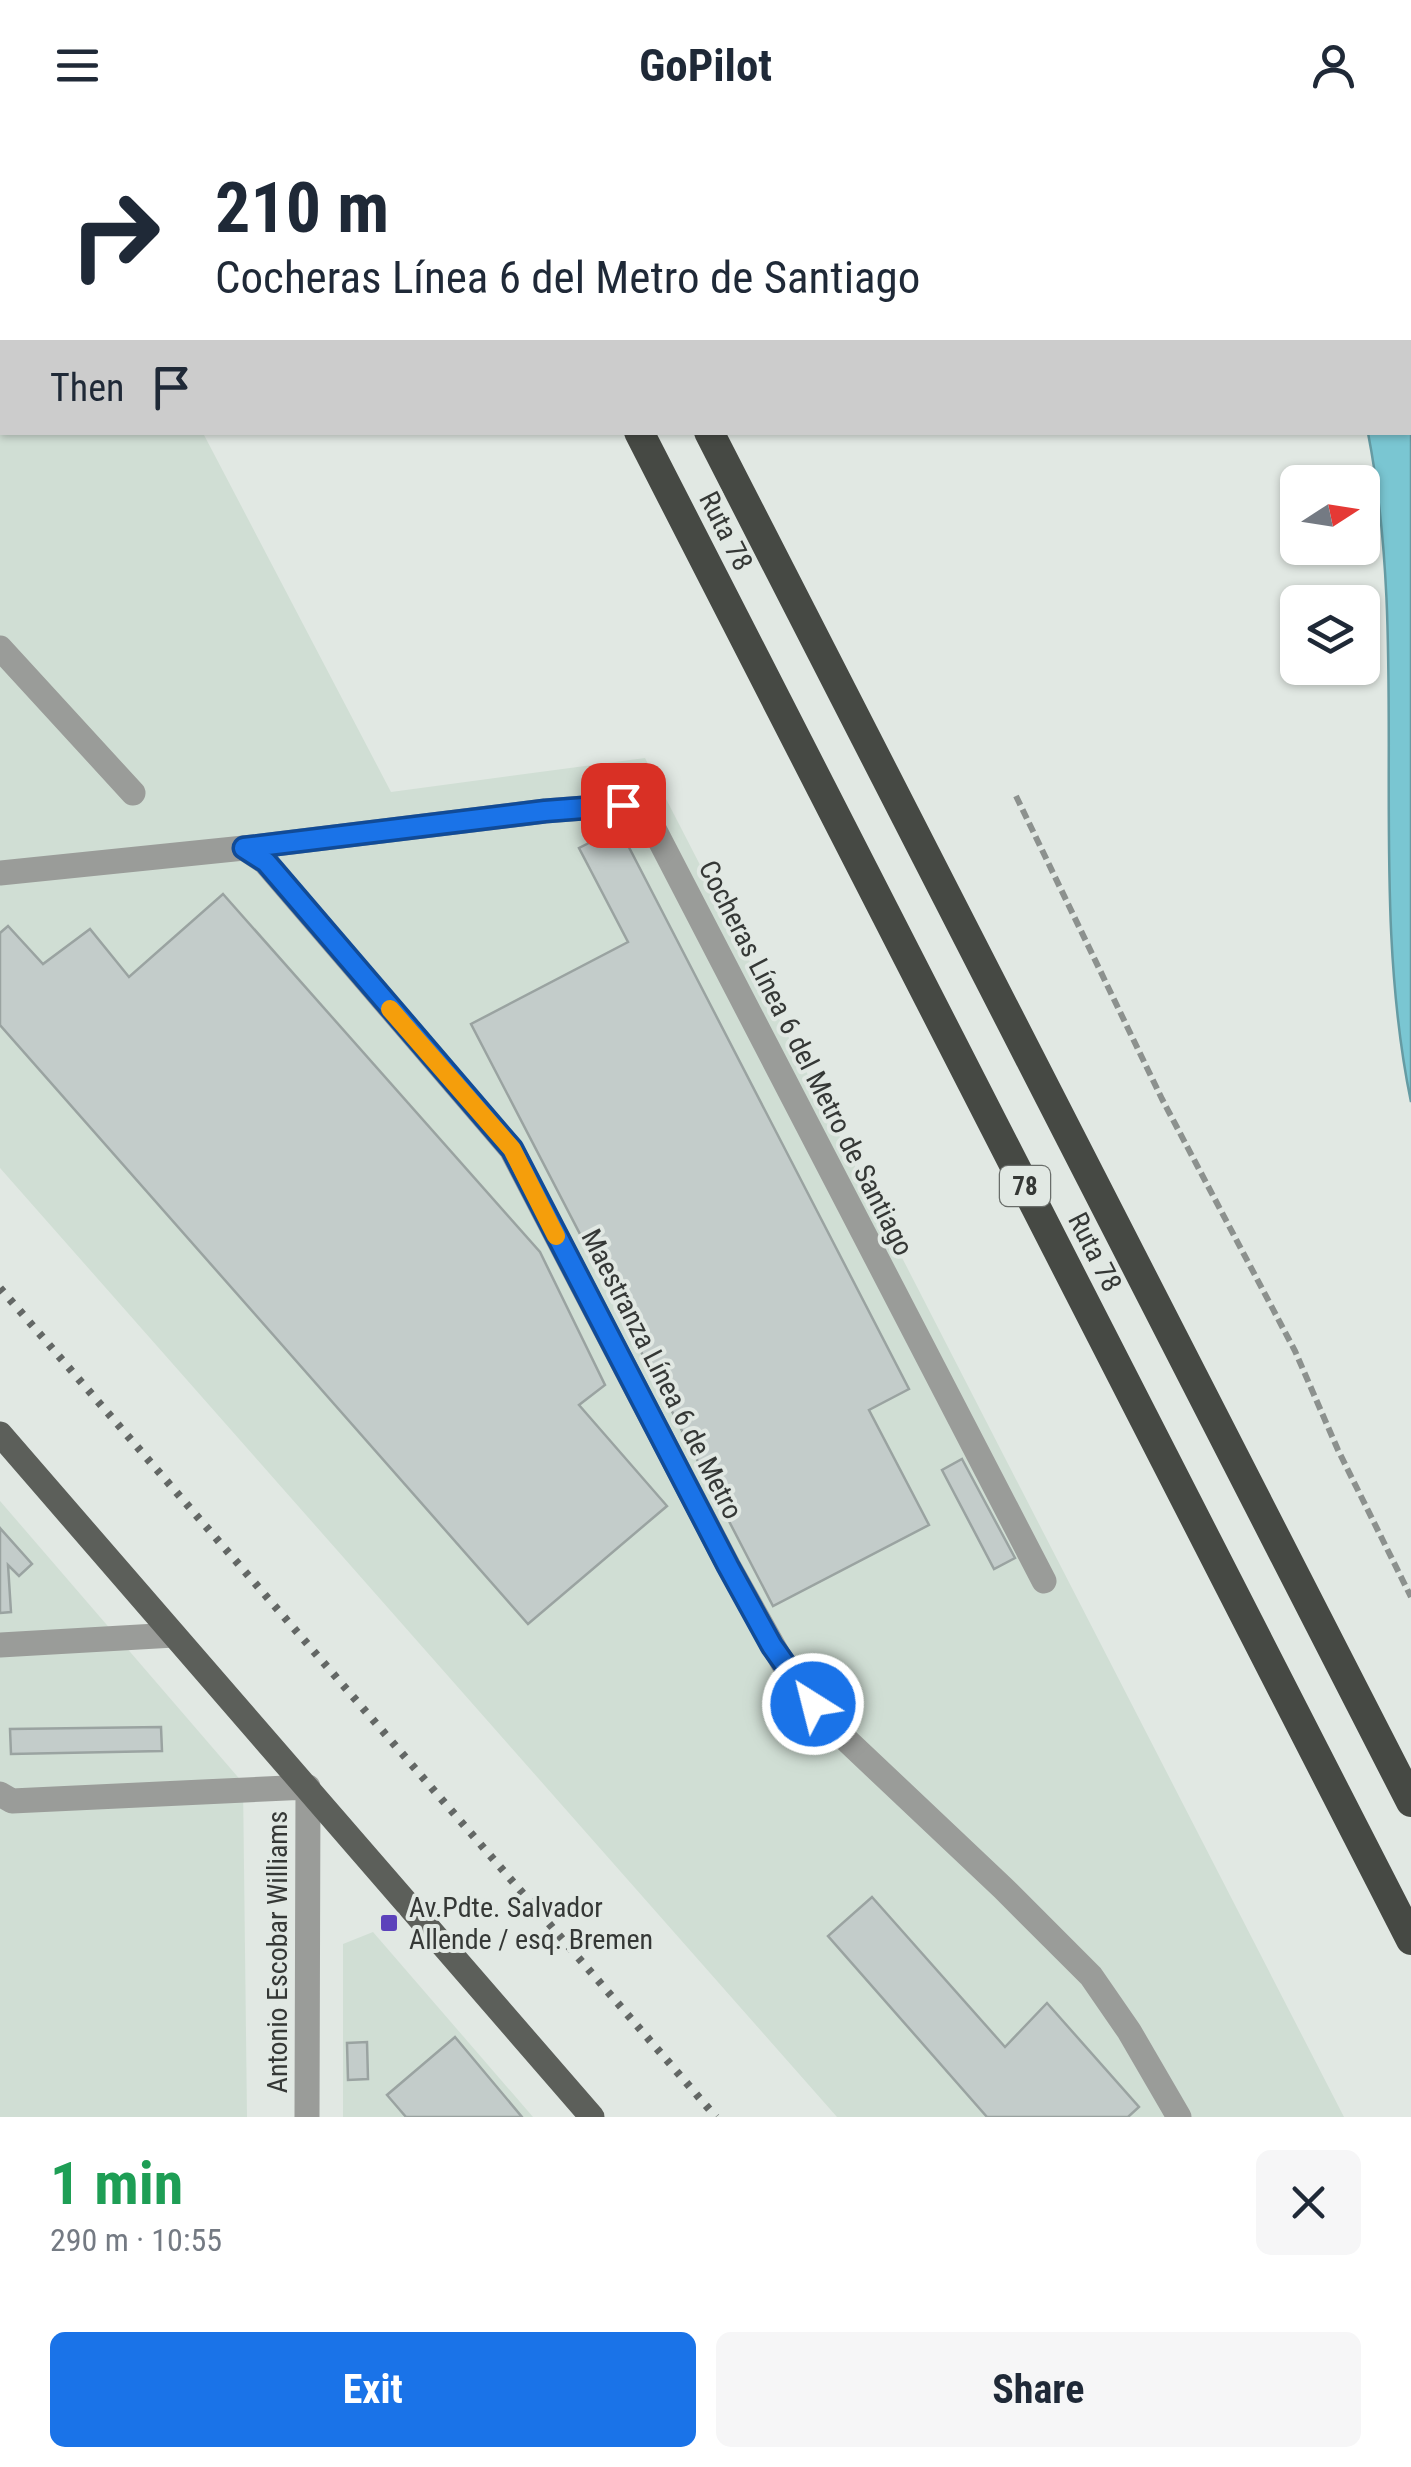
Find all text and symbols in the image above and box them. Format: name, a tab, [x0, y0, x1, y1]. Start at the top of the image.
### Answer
icon: menu	[50, 38, 105, 93]
icon: person	[1306, 38, 1361, 93]
text: GoPilot	[639, 39, 772, 92]
text: 210 m	[215, 167, 389, 249]
icon: right	[50, 170, 180, 300]
text: Cocheras Línea 6 del Metro de Santiago	[215, 251, 920, 304]
icon: arrive	[144, 360, 199, 415]
text: Then	[50, 366, 124, 410]
north arrow	[1280, 465, 1380, 565]
map controls	[1280, 465, 1380, 685]
street label: Ruta 78	[692, 486, 760, 576]
button: layers	[1280, 585, 1380, 685]
pin	[581, 763, 666, 848]
icon: arrive	[596, 778, 651, 833]
street label: Cocheras Línea 6 del Metro de Santiago	[692, 855, 920, 1261]
road number: 78	[1000, 1166, 1050, 1206]
street label: Ruta 78	[1061, 1207, 1129, 1297]
street label: Maestranza Línea 6 de Metro	[574, 1224, 750, 1524]
position arrow	[761, 1652, 865, 1756]
street label: Antonio Escobar Williams	[261, 1811, 294, 2093]
place label: Av.Pdte. Salvador Allende / esq. Bremen	[409, 1891, 653, 1956]
marker: Av.Pdte. Salvador Allende / esq. Bremen	[378, 1912, 400, 1934]
text: 1 min	[50, 2148, 183, 2219]
button: close	[1256, 2150, 1361, 2255]
text: 290 m · 10:55	[50, 2221, 222, 2259]
button: Exit	[50, 2332, 696, 2447]
button: Share	[716, 2332, 1361, 2447]

